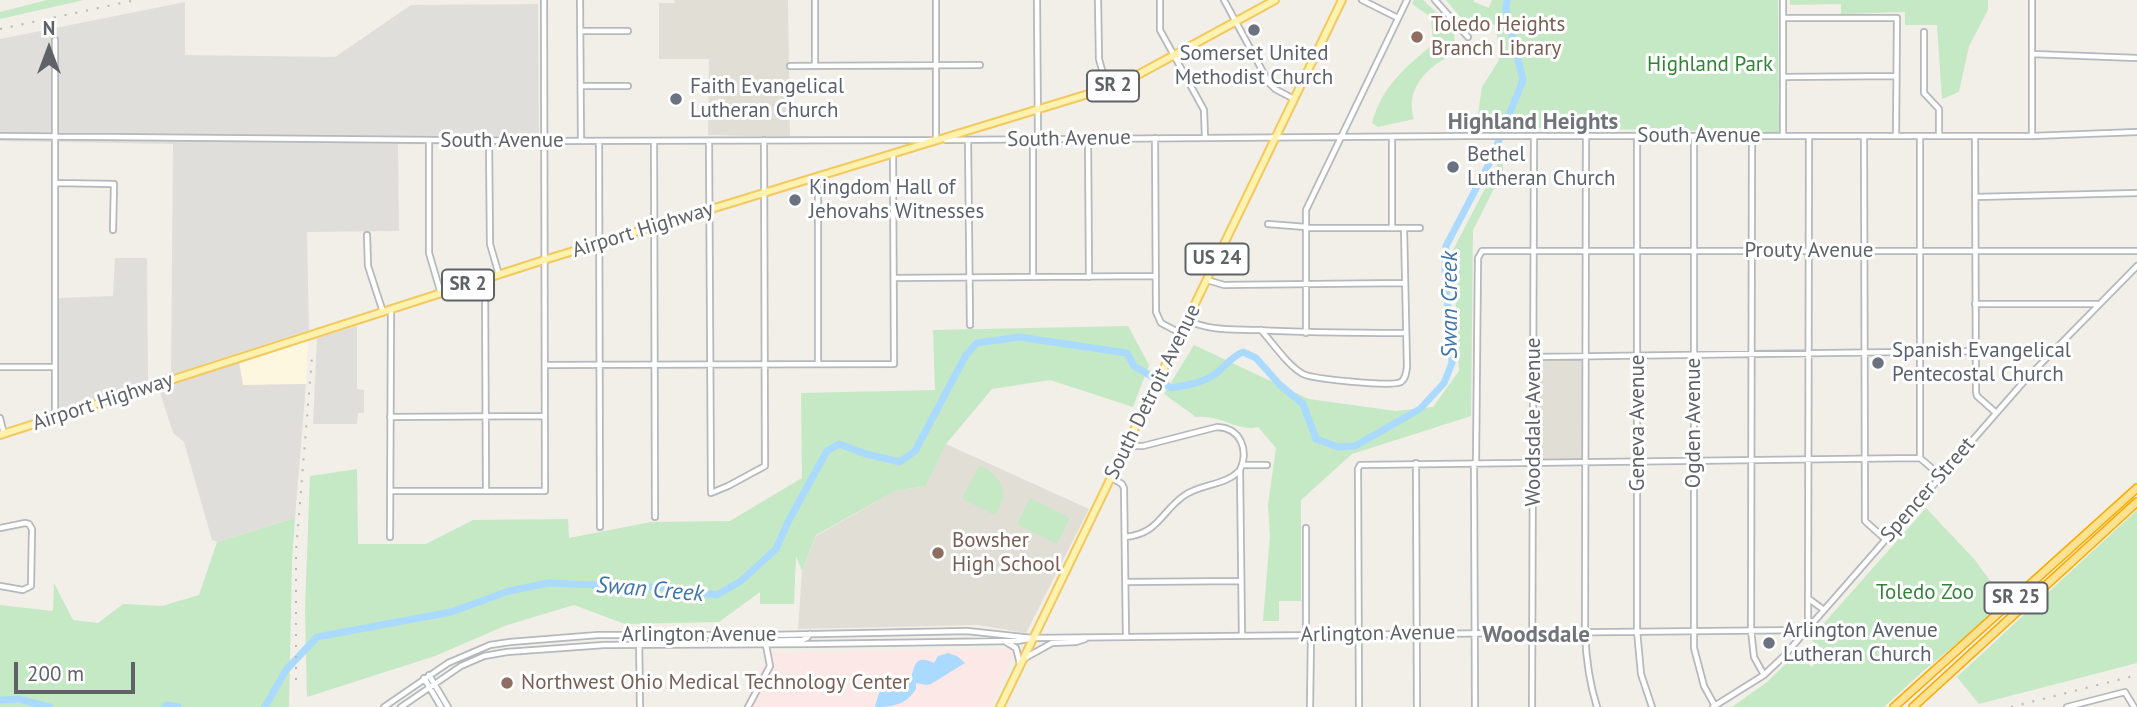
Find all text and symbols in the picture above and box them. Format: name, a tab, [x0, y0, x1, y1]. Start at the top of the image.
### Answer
place label: Toledo Heights Branch Library	[1431, 12, 1565, 62]
north arrow	[14, 14, 84, 84]
text: N	[43, 16, 55, 40]
marker: Somerset United Methodist Church	[1246, 22, 1262, 38]
marker: Toledo Heights Branch Library	[1409, 29, 1425, 45]
place label: Somerset United Methodist Church	[1175, 41, 1333, 91]
park label: Highland Park	[1647, 52, 1773, 78]
road number: SR 2	[1087, 71, 1139, 102]
place label: Faith Evangelical Lutheran Church	[690, 74, 844, 124]
marker: Faith Evangelical Lutheran Church	[668, 91, 684, 107]
district label: Highland Heights	[1448, 108, 1618, 136]
street label: South Avenue	[1637, 123, 1761, 149]
street label: South Avenue	[1007, 125, 1131, 153]
street label: South Avenue	[440, 128, 564, 154]
place label: Bethel Lutheran Church	[1467, 142, 1616, 192]
marker: Bethel Lutheran Church	[1445, 159, 1461, 175]
place label: Kingdom Hall of Jehovahs Witnesses	[809, 175, 984, 225]
marker: Kingdom Hall of Jehovahs Witnesses	[787, 192, 803, 208]
street label: Airport Highway	[569, 197, 717, 263]
street label: Prouty Avenue	[1745, 238, 1873, 264]
road number: US 24	[1186, 244, 1248, 274]
water label: Swan Creek	[1436, 251, 1464, 359]
road number: SR 2	[442, 270, 494, 300]
street label: South Detroit Avenue	[1100, 300, 1206, 484]
street label: Woodsdale Avenue	[1521, 338, 1547, 506]
place label: Spanish Evangelical Pentecostal Church	[1892, 338, 2071, 388]
street label: Geneva Avenue	[1625, 355, 1651, 491]
marker: Spanish Evangelical Pentecostal Church	[1870, 355, 1886, 371]
street label: Ogden Avenue	[1681, 358, 1707, 488]
street label: Airport Highway	[30, 367, 176, 437]
street label: Spencer Street	[1876, 432, 1980, 548]
place label: Bowsher High School	[952, 528, 1061, 578]
marker: Bowsher High School	[930, 545, 946, 561]
water label: Swan Creek	[595, 572, 705, 608]
park label: Toledo Zoo	[1876, 580, 1974, 606]
road number: SR 25	[1984, 582, 2048, 614]
place label: Arlington Avenue Lutheran Church	[1783, 618, 1938, 668]
street label: Arlington Avenue	[1300, 620, 1456, 648]
district label: Woodsdale	[1482, 621, 1590, 649]
street label: Arlington Avenue	[622, 622, 776, 648]
marker: Arlington Avenue Lutheran Church	[1761, 635, 1777, 651]
scale bar	[18, 648, 138, 692]
text: 200 m	[27, 660, 84, 687]
place label: Northwest Ohio Medical Technology Center	[521, 670, 910, 696]
marker: Northwest Ohio Medical Technology Center	[499, 675, 515, 691]

